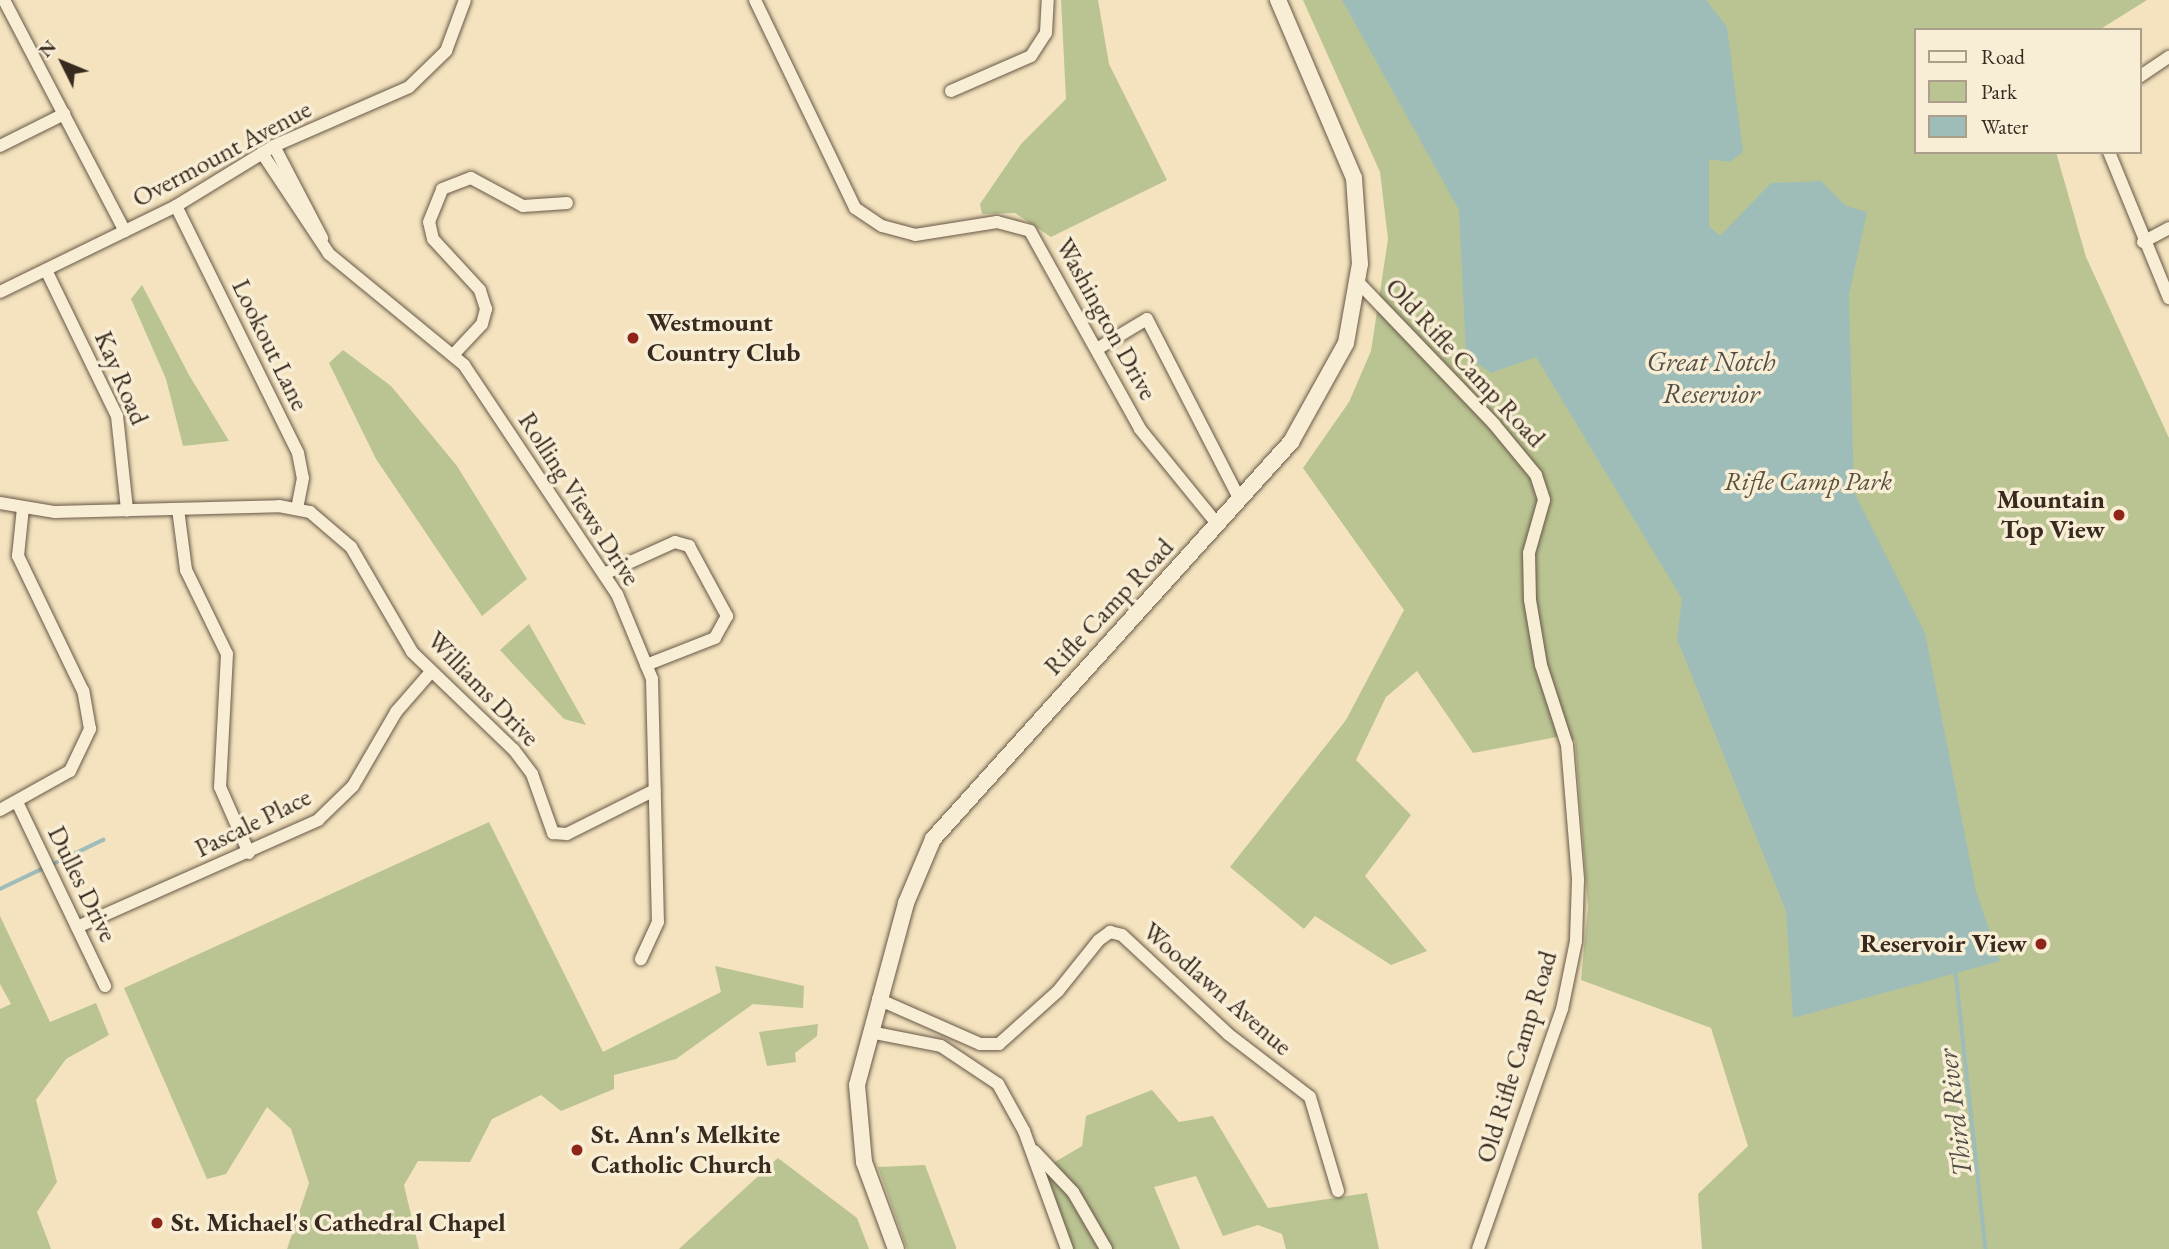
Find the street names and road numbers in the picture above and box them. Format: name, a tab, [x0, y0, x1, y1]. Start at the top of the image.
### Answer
street label: Overmount Avenue	[127, 94, 317, 214]
street label: Washington Drive	[1049, 233, 1163, 405]
street label: Old Rifle Camp Road	[1379, 272, 1551, 454]
street label: Lookout Lane	[225, 274, 315, 416]
street label: Kay Road	[87, 326, 155, 430]
street label: Rolling Views Drive	[511, 406, 647, 592]
street label: Rifle Camp Road	[1038, 532, 1180, 682]
street label: Williams Drive	[420, 625, 546, 753]
street label: Pascale Place	[190, 782, 316, 864]
street label: Dulles Drive	[41, 821, 123, 947]
street label: Woodlawn Avenue	[1136, 916, 1298, 1062]
street label: Old Rifle Camp Road	[1470, 947, 1564, 1167]

